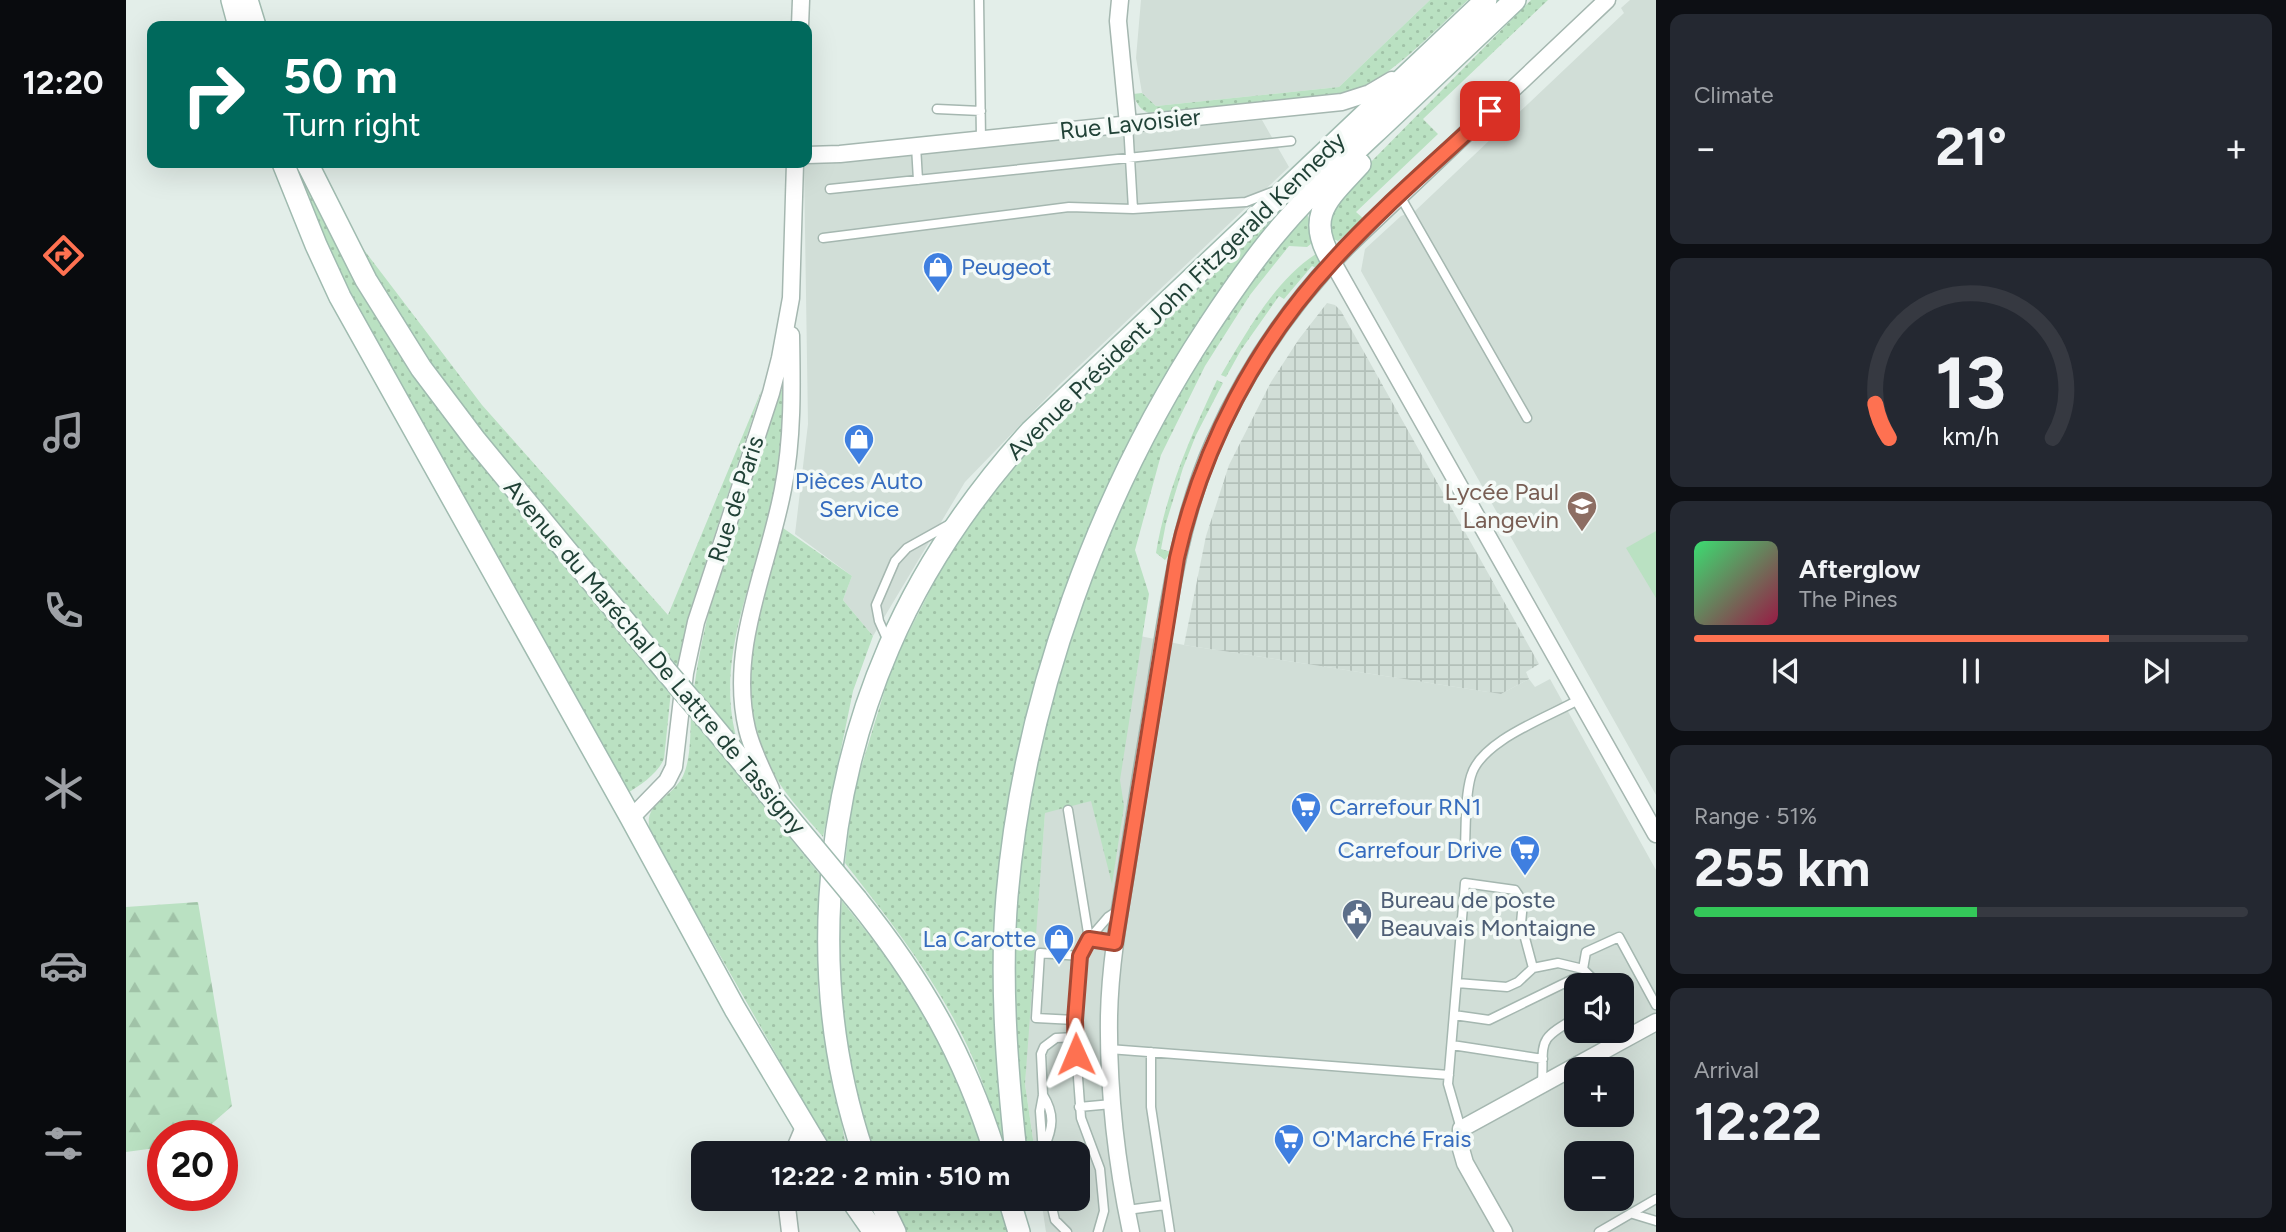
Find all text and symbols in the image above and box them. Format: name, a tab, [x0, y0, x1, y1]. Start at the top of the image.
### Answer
text: 50 m	[283, 46, 398, 105]
icon: right	[168, 49, 259, 140]
text: 12:20	[23, 64, 103, 102]
pin	[1460, 81, 1520, 141]
text: Climate	[1694, 81, 1773, 109]
icon: arrive	[1471, 92, 1509, 130]
street label: Rue Lavoisier	[1058, 102, 1202, 145]
text: Turn right	[283, 106, 421, 144]
text: 21°	[1935, 116, 2007, 178]
street label: Avenue Président John Fitzgerald Kennedy	[1000, 125, 1351, 466]
text: −	[1694, 125, 1718, 171]
text: +	[2224, 125, 2248, 171]
icon: directions	[39, 231, 88, 280]
shop icon: Peugeot	[921, 250, 955, 294]
place label: Peugeot	[961, 252, 1051, 281]
text: 13	[1935, 340, 2007, 427]
icon: music	[39, 408, 88, 457]
text: km/h	[1942, 421, 2000, 451]
shop icon: Pièces Auto Service	[842, 422, 876, 466]
street label: Rue de Paris	[701, 432, 770, 566]
place label: Pièces Auto Service	[795, 466, 923, 523]
street label: Avenue du Maréchal De Lattre de Tassigny	[498, 473, 813, 840]
place label: Lycée Paul Langevin	[1445, 477, 1559, 534]
school or university icon: Lycée Paul Langevin	[1565, 489, 1599, 533]
text: Afterglow	[1799, 553, 1921, 585]
text: The Pines	[1799, 585, 1898, 613]
icon: phone	[39, 586, 88, 635]
icon: previous	[1767, 652, 1805, 690]
icon: pause	[1952, 652, 1990, 690]
icon: next	[2137, 652, 2175, 690]
icon: climate	[39, 764, 88, 813]
supermarket icon: Carrefour RN1	[1289, 790, 1323, 834]
place label: Carrefour RN1	[1329, 792, 1482, 821]
text: Range · 51%	[1694, 802, 1817, 830]
supermarket icon: Carrefour Drive	[1508, 833, 1542, 877]
place label: Carrefour Drive	[1338, 835, 1502, 864]
text: 255 km	[1694, 837, 1870, 899]
place label: Bureau de poste Beauvais Montaigne	[1380, 885, 1596, 942]
public building icon: Bureau de poste Beauvais Montaigne	[1340, 897, 1374, 941]
shop icon: La Carotte	[1042, 922, 1076, 966]
place label: La Carotte	[923, 924, 1036, 953]
icon: car	[39, 941, 88, 990]
map controls	[1564, 973, 1634, 1211]
button: sound	[1564, 973, 1634, 1043]
position arrow	[1039, 1017, 1113, 1091]
text: Arrival	[1694, 1056, 1759, 1084]
button: +	[1564, 1057, 1634, 1127]
text: 12:22	[1694, 1091, 1822, 1153]
icon: filters	[39, 1119, 88, 1168]
speed limit sign: 20	[147, 1120, 238, 1211]
supermarket icon: O'Marché Frais	[1272, 1122, 1306, 1166]
place label: O'Marché Frais	[1312, 1124, 1471, 1153]
button: −	[1564, 1141, 1634, 1211]
text: 12:22 · 2 min · 510 m	[771, 1160, 1010, 1192]

